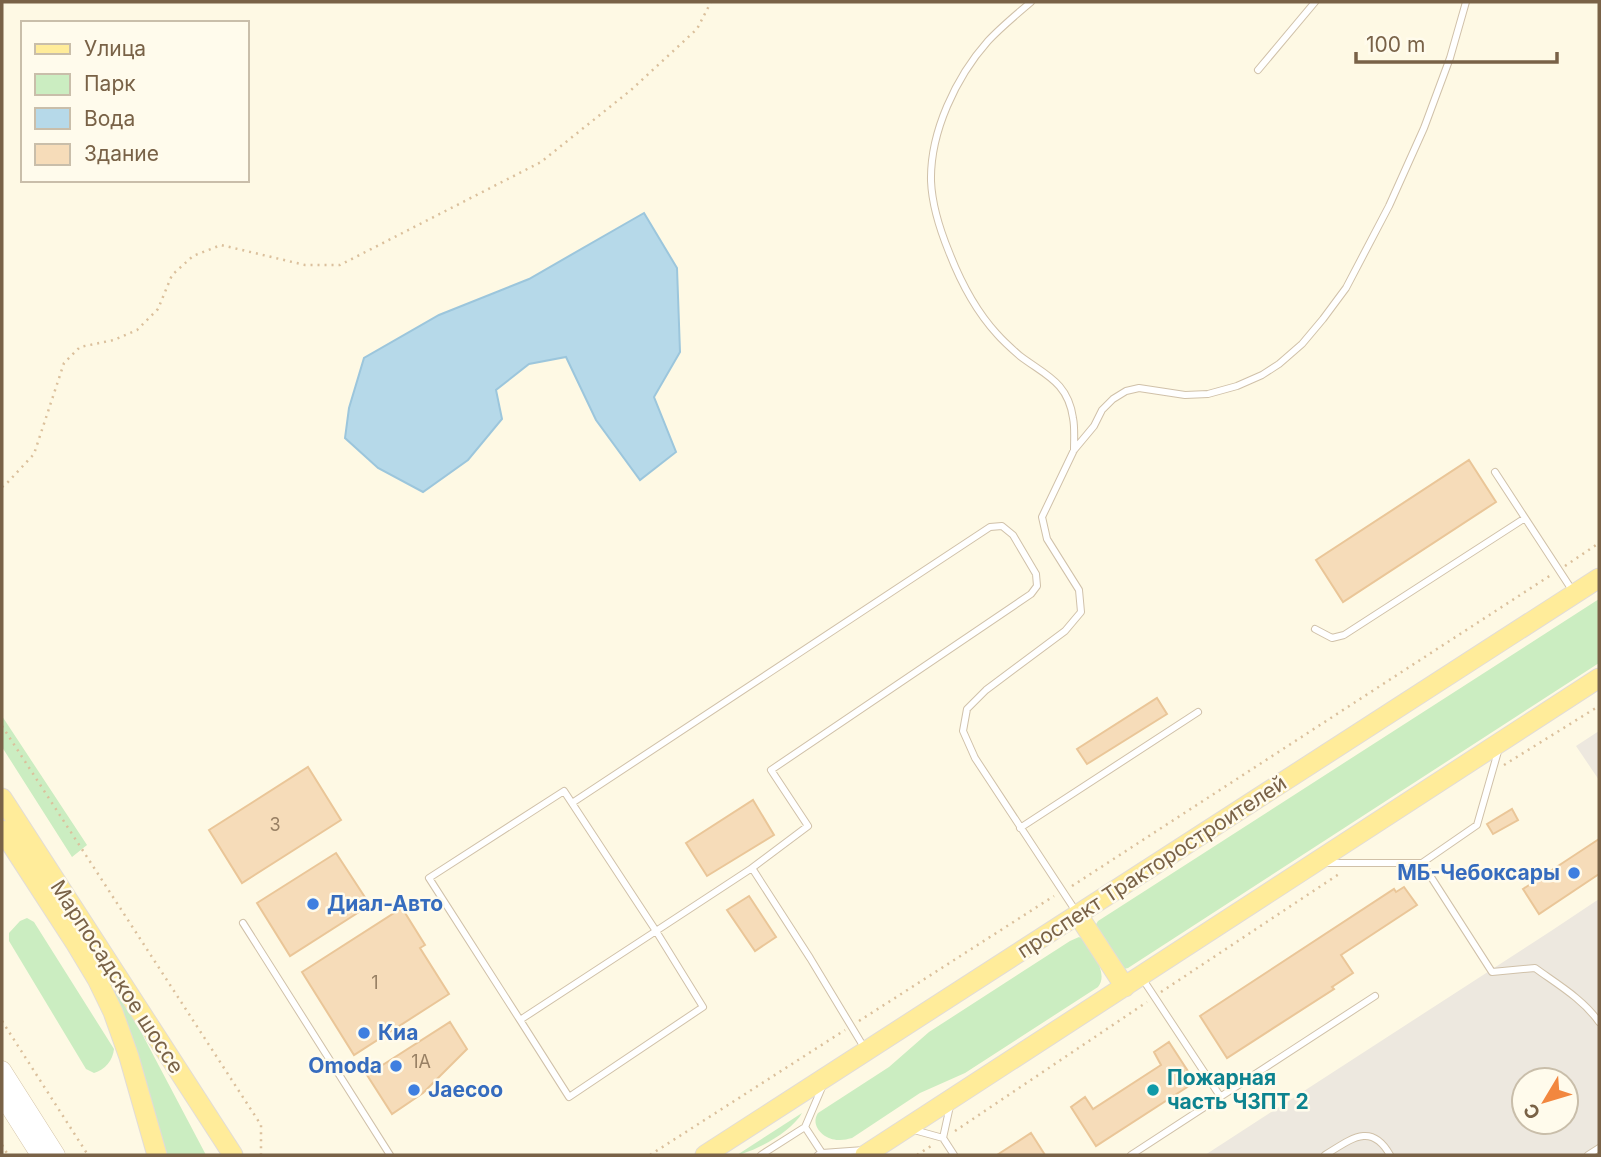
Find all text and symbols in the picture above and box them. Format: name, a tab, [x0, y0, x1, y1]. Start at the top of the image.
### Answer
legend	[21, 21, 248, 182]
scale bar	[1356, 21, 1557, 65]
text: 100 m	[1366, 32, 1425, 57]
text: Улица	[84, 36, 146, 61]
text: Парк	[84, 71, 136, 96]
text: Вода	[84, 106, 135, 131]
text: Здание	[84, 141, 159, 166]
street label: проспект Тракторостроителей	[1012, 770, 1291, 963]
house number: 3	[269, 814, 281, 835]
place label: МБ-Чебоксары	[1397, 860, 1560, 885]
marker: МБ-Чебоксары	[1566, 865, 1582, 881]
street label: Марпосадское шоссе	[46, 875, 189, 1078]
place label: Диал-Авто	[327, 891, 443, 916]
marker: Диал-Авто	[305, 896, 321, 912]
house number: 1	[371, 972, 379, 993]
place label: Киа	[378, 1020, 418, 1045]
marker: Киа	[356, 1025, 372, 1041]
house number: 1А	[411, 1051, 431, 1072]
place label: Omoda	[308, 1053, 382, 1078]
marker: Omoda	[388, 1058, 404, 1074]
place label: Пожарная часть ЧЗПТ 2	[1167, 1065, 1309, 1114]
north arrow	[1510, 1066, 1580, 1136]
place label: Jaecoo	[428, 1077, 503, 1102]
marker: Jaecoo	[406, 1082, 422, 1098]
marker: Пожарная часть ЧЗПТ 2	[1145, 1082, 1161, 1098]
text: С	[1519, 1099, 1545, 1124]

